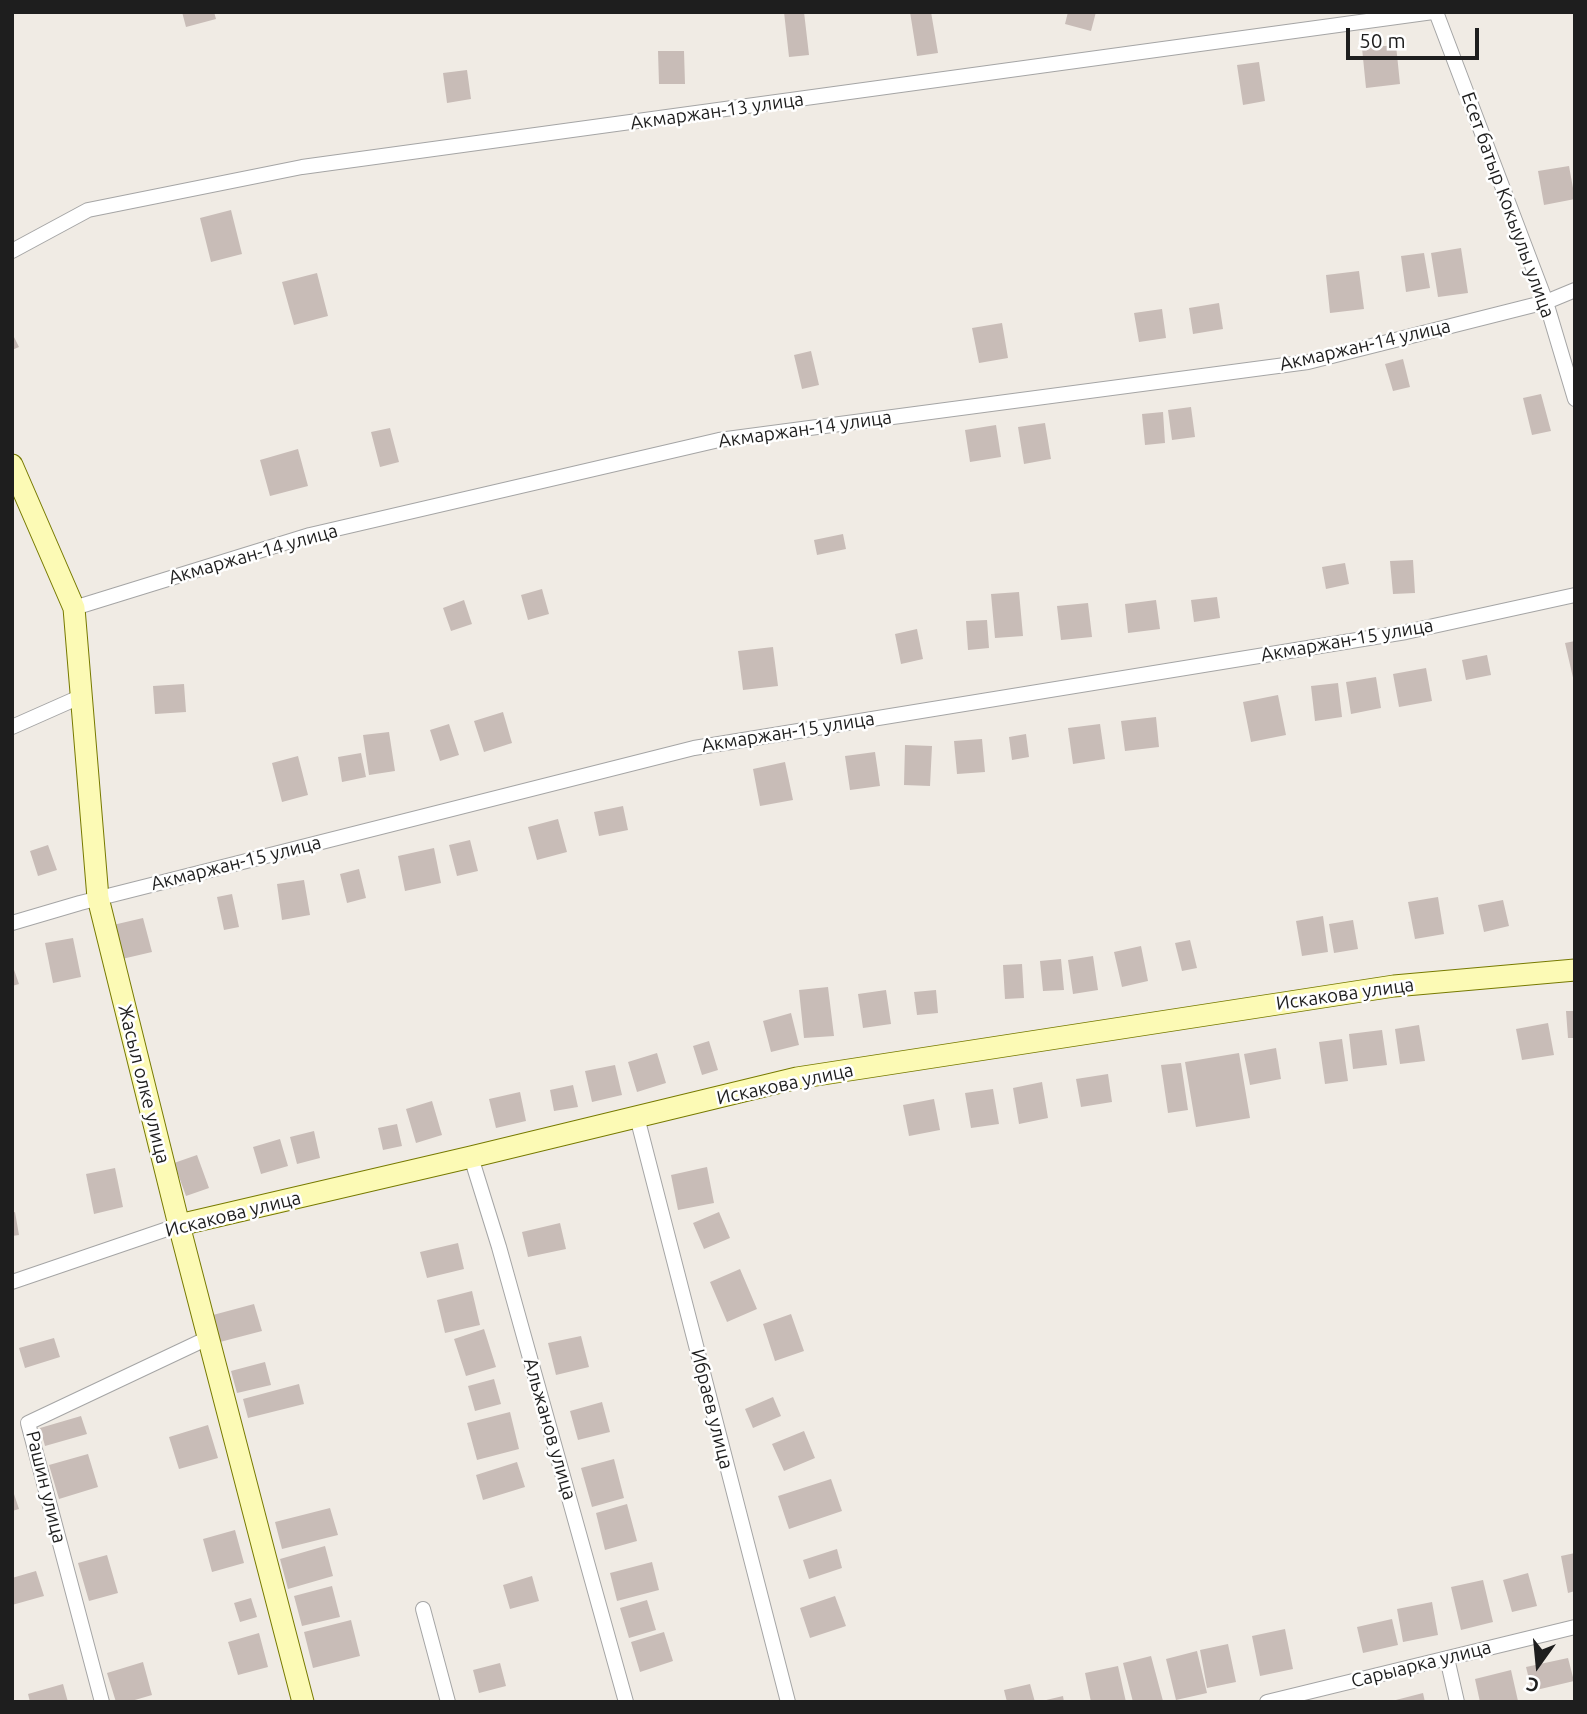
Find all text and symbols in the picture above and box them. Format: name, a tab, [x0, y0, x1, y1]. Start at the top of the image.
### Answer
scale bar	[1349, 14, 1482, 58]
text: 50 m	[1359, 28, 1406, 52]
street label: Акмаржан-13 улица	[629, 88, 805, 134]
street label: Есет батыр Кокыулы улица	[1457, 89, 1559, 321]
street label: Акмаржан-14 улица	[1277, 314, 1453, 376]
street label: Акмаржан-14 улица	[717, 406, 893, 452]
street label: Акмаржан-14 улица	[166, 519, 340, 589]
street label: Акмаржан-15 улица	[1259, 614, 1435, 666]
street label: Акмаржан-15 улица	[700, 707, 876, 757]
street label: Акмаржан-15 улица	[148, 831, 324, 895]
street label: Искакова улица	[1275, 973, 1415, 1015]
street label: Жасыл олке улица	[113, 1002, 175, 1166]
street label: Искакова улица	[715, 1058, 855, 1110]
street label: Искакова улица	[163, 1186, 303, 1242]
street label: Ибраев улица	[686, 1347, 738, 1471]
street label: Альжанов улица	[519, 1355, 581, 1503]
street label: Рашин улица	[21, 1428, 71, 1546]
north arrow	[1503, 1630, 1573, 1700]
street label: Сарыарка улица	[1349, 1636, 1493, 1692]
text: С	[1524, 1673, 1541, 1697]

